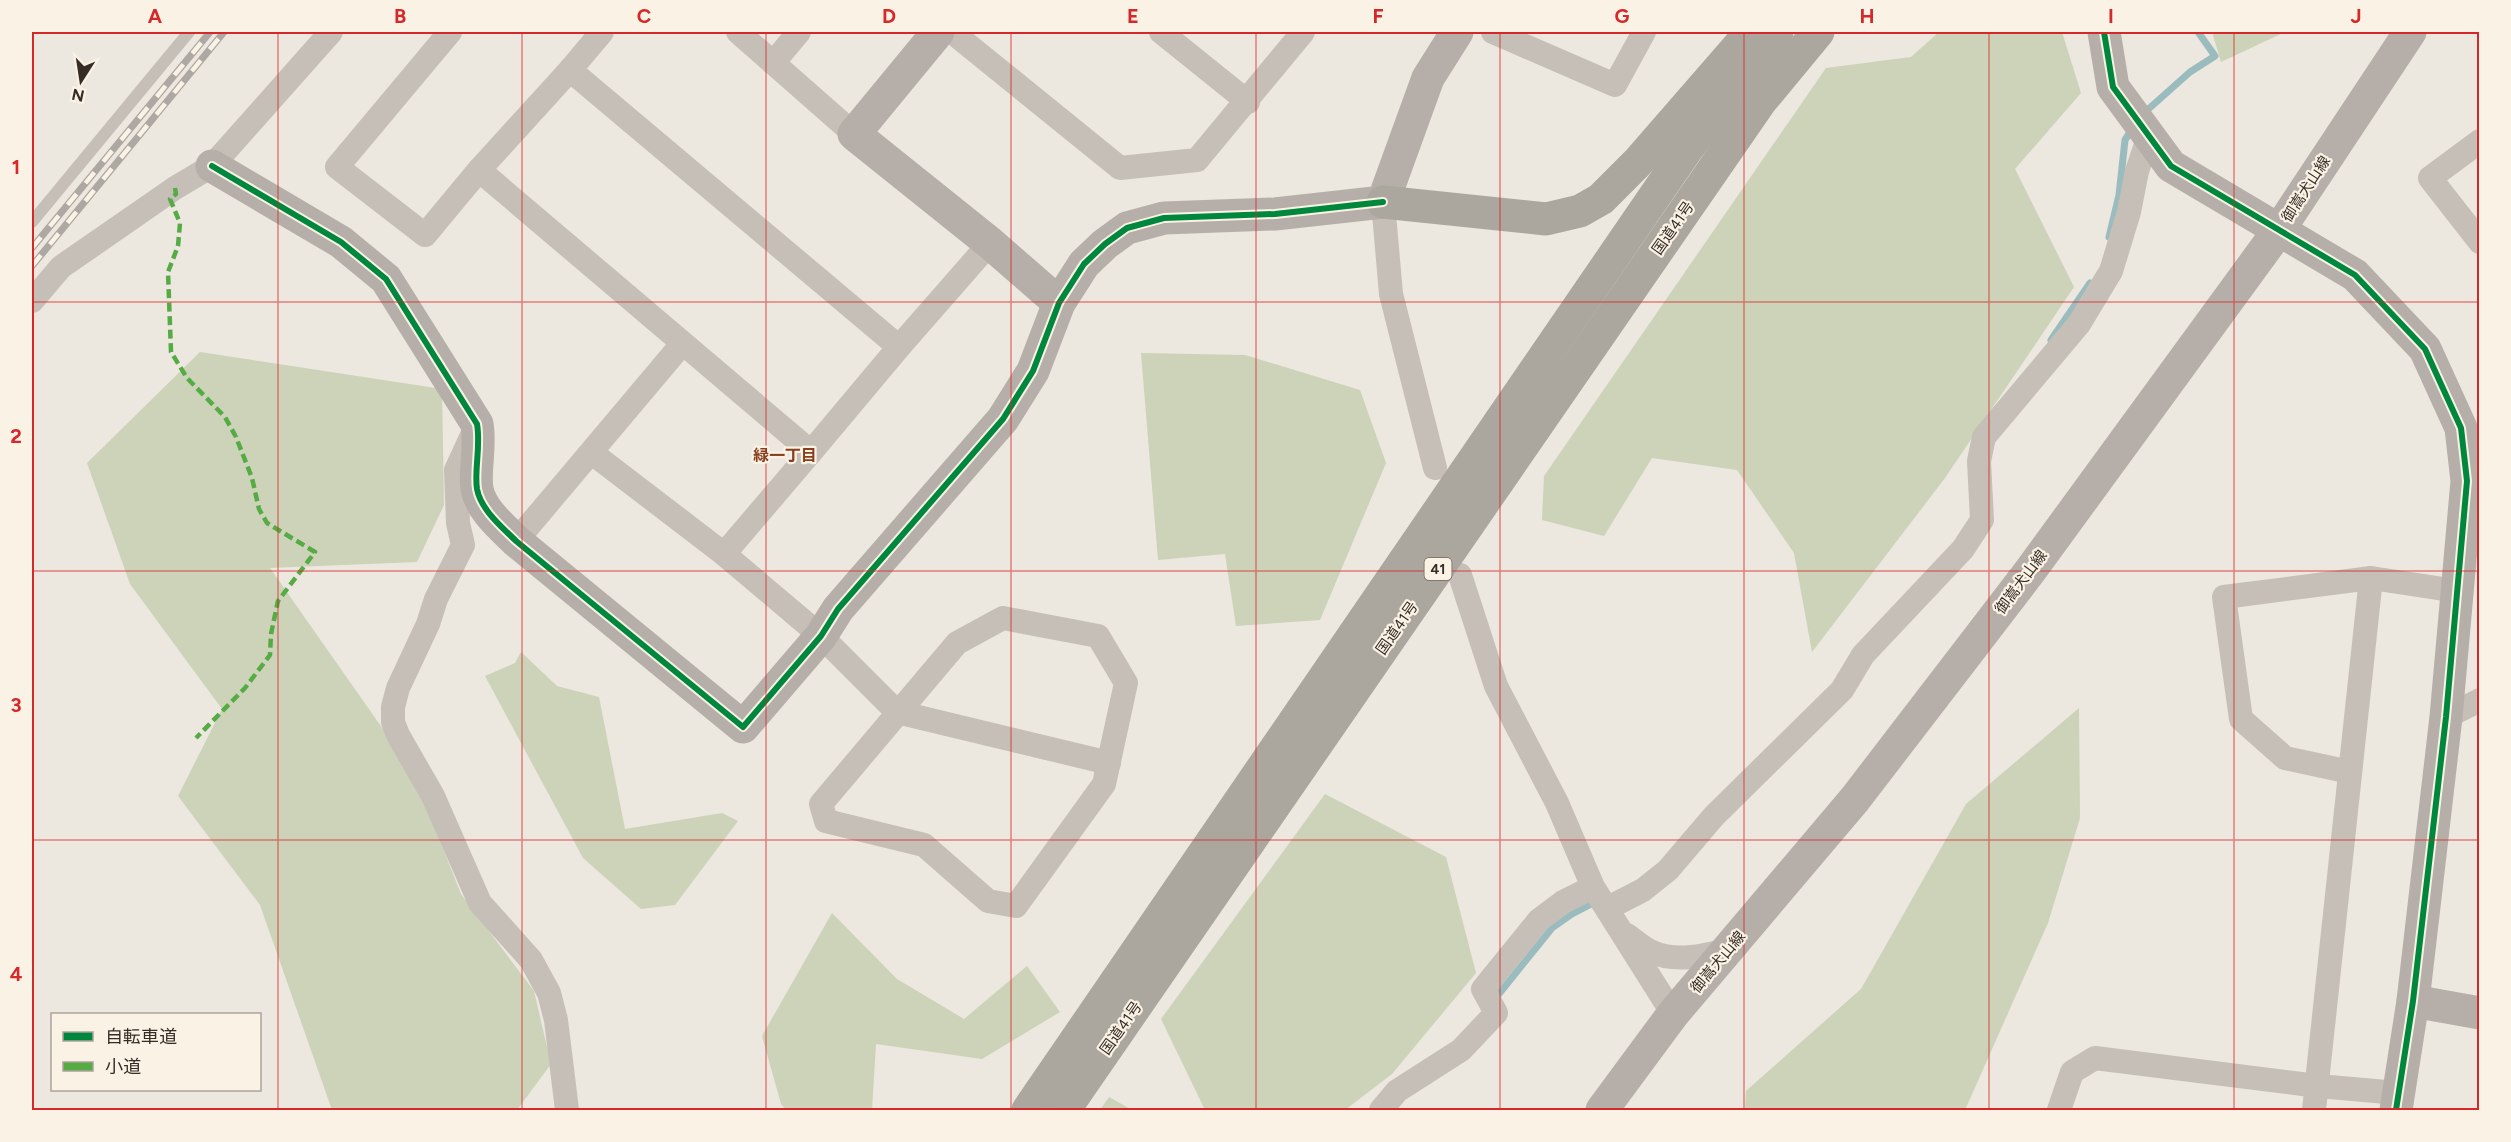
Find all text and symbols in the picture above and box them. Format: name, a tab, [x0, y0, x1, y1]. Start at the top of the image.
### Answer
text: A	[148, 4, 163, 28]
text: B	[394, 4, 406, 28]
text: C	[637, 4, 651, 28]
text: D	[882, 4, 896, 28]
text: E	[1127, 4, 1139, 28]
text: F	[1372, 4, 1384, 28]
text: G	[1615, 4, 1630, 28]
text: H	[1860, 4, 1875, 28]
text: I	[2108, 4, 2114, 28]
text: J	[2350, 4, 2362, 28]
north arrow	[51, 51, 111, 111]
text: N	[70, 85, 86, 106]
street label: 御嵩犬山線	[2278, 153, 2334, 225]
text: 1	[12, 155, 20, 179]
street label: 国道41号	[1648, 198, 1698, 258]
text: 2	[10, 424, 22, 448]
district label: 緑一丁目	[753, 446, 817, 465]
street label: 御嵩犬山線	[1991, 547, 2051, 617]
road number: 41	[1424, 558, 1452, 580]
street label: 国道41号	[1372, 598, 1422, 658]
text: 3	[10, 693, 22, 717]
street label: 御嵩犬山線	[1687, 927, 1749, 997]
text: 4	[10, 962, 23, 986]
street label: 国道41号	[1096, 998, 1146, 1058]
legend	[51, 1013, 261, 1091]
text: 自転車道	[105, 1026, 177, 1048]
text: 小道	[105, 1056, 141, 1078]

